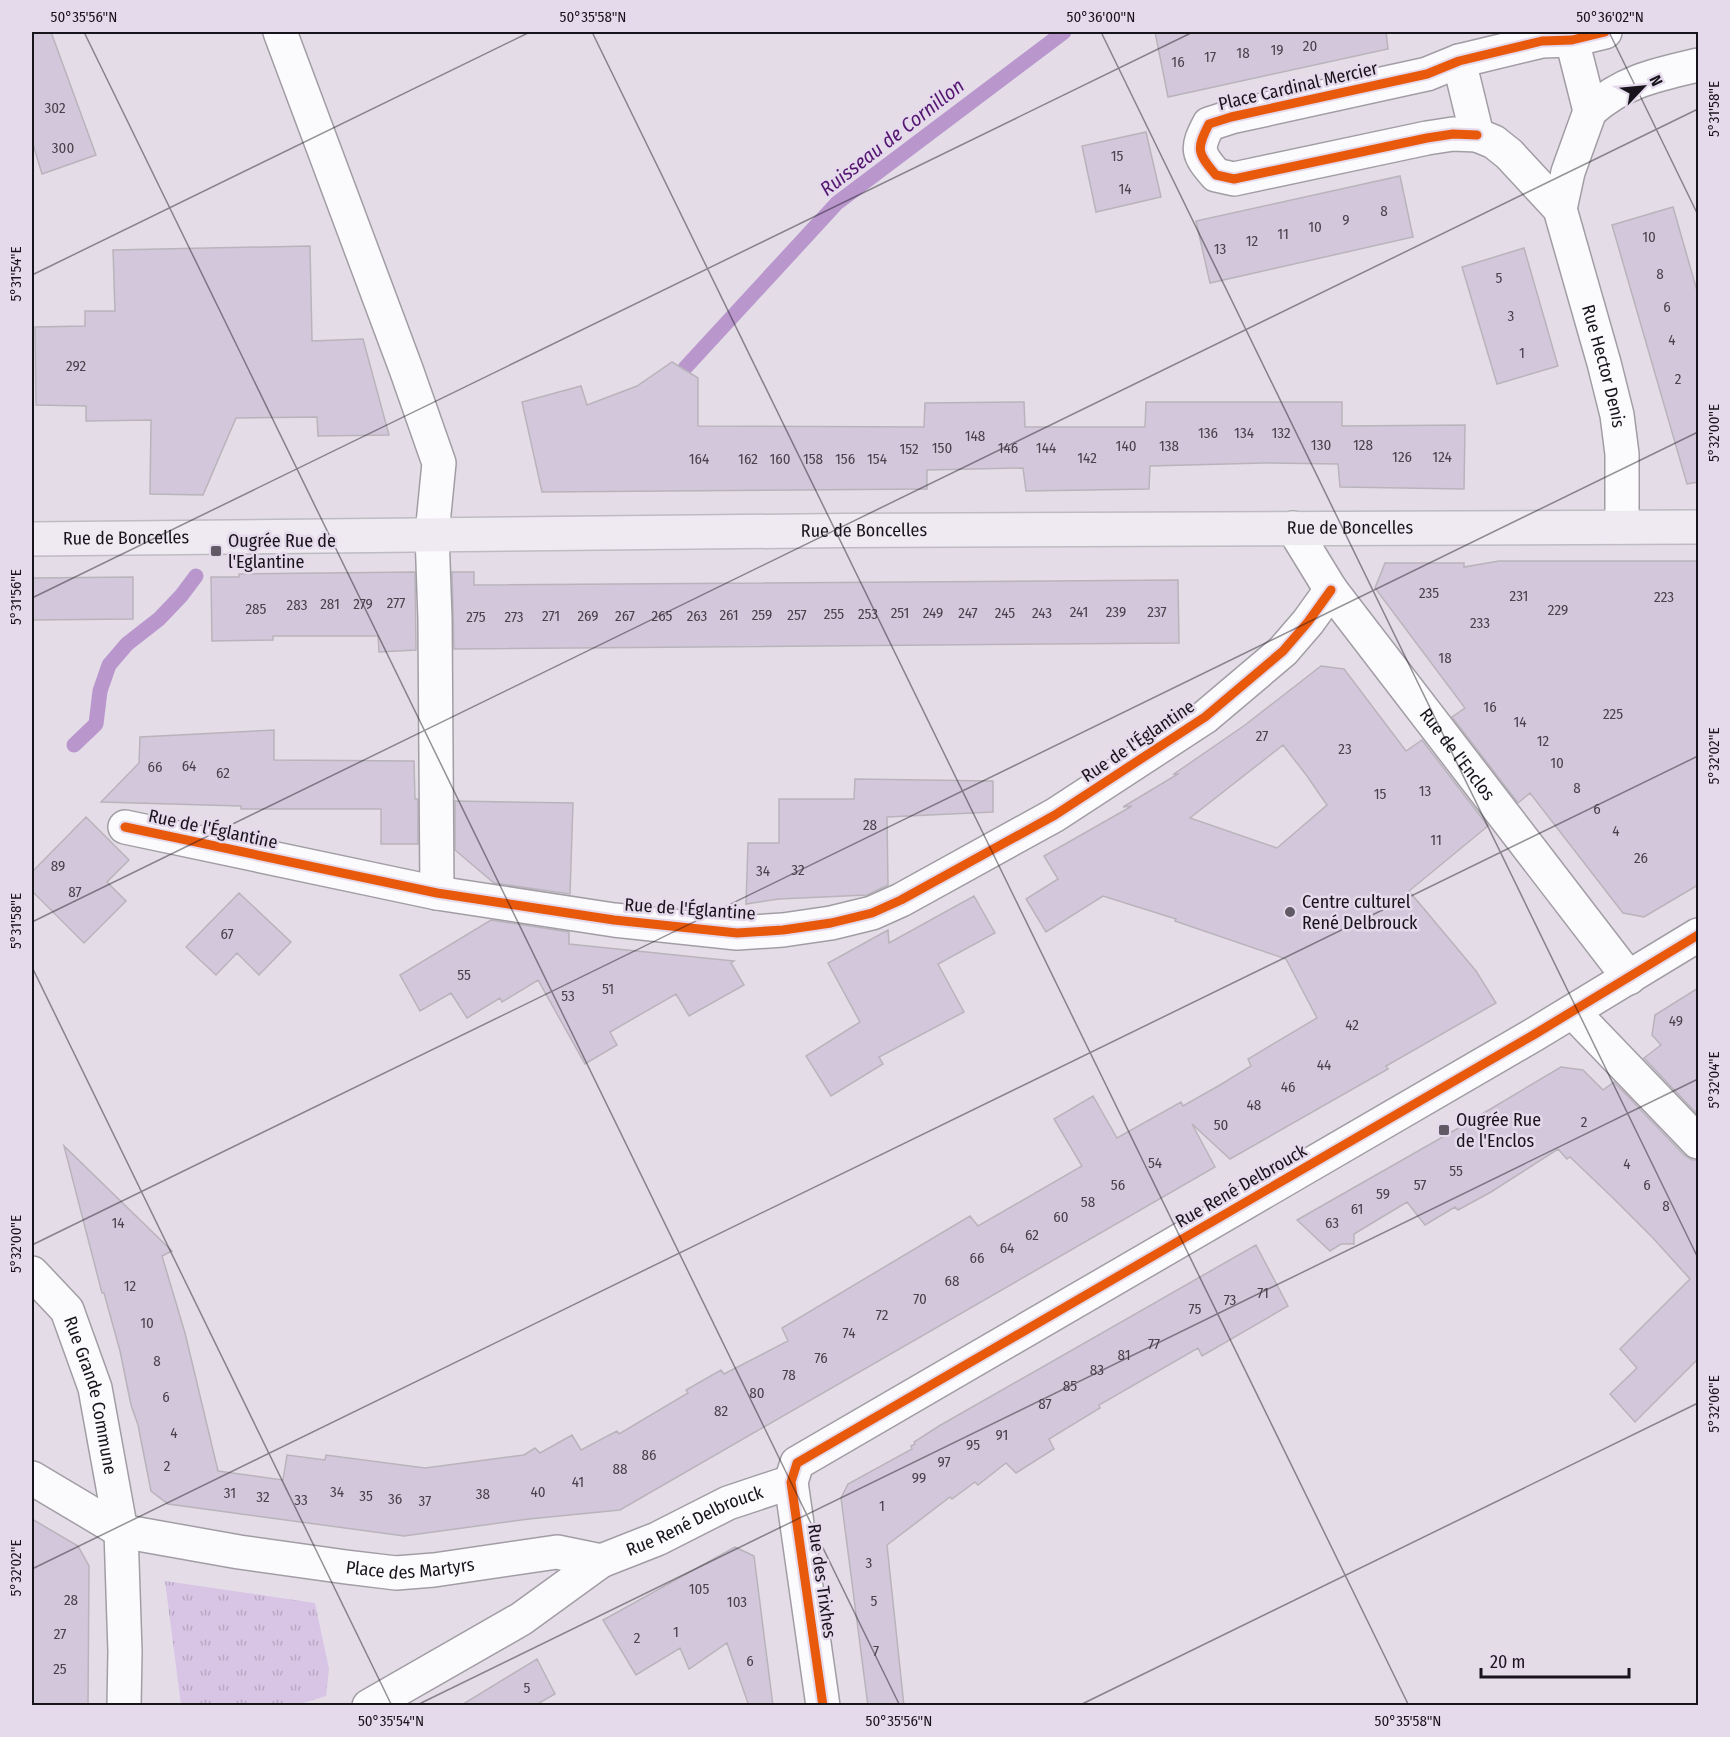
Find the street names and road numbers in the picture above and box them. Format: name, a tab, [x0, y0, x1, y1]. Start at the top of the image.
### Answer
street label: Place Cardinal Mercier	[1216, 57, 1381, 115]
street label: Rue Hector Denis	[1577, 302, 1630, 429]
street label: Rue de Boncelles	[1287, 516, 1413, 539]
street label: Rue de Boncelles	[801, 519, 928, 542]
street label: Rue de Boncelles	[63, 526, 190, 550]
street label: Rue de l'Églantine	[1077, 694, 1199, 787]
street label: Rue de l'Enclos	[1415, 704, 1500, 805]
street label: Rue de l'Églantine	[146, 804, 280, 853]
street label: Rue de l'Églantine	[624, 892, 757, 925]
street label: Rue René Delbrouck	[1171, 1139, 1311, 1232]
street label: Rue Grande Commune	[59, 1313, 122, 1477]
street label: Rue René Delbrouck	[623, 1481, 766, 1561]
street label: Rue des Trixhes	[803, 1522, 841, 1640]
street label: Place des Martyrs	[345, 1553, 476, 1584]

